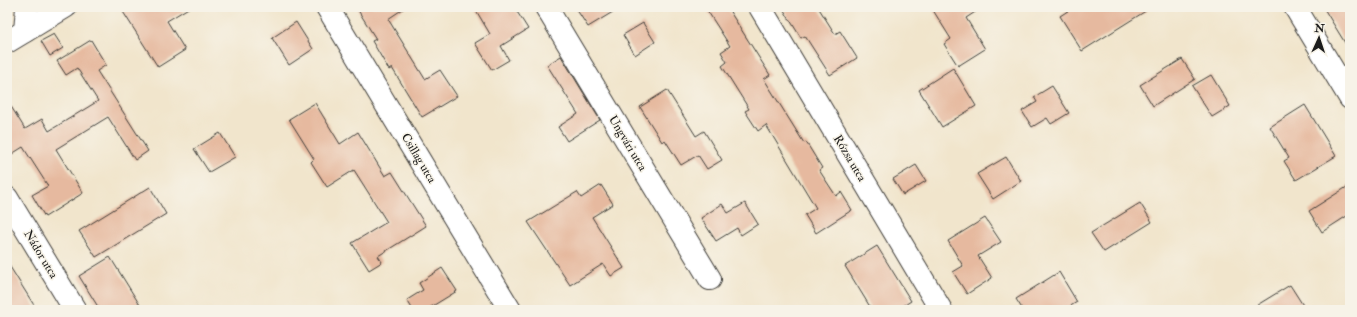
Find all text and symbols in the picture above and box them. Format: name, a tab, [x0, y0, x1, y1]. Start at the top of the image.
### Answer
north arrow	[1299, 18, 1339, 58]
text: N	[1313, 22, 1326, 35]
street label: Ungvári utca	[605, 113, 651, 175]
street label: Csillag utca	[398, 131, 440, 187]
street label: Rózsa utca	[830, 132, 870, 185]
street label: Nádor utca	[20, 227, 61, 282]

